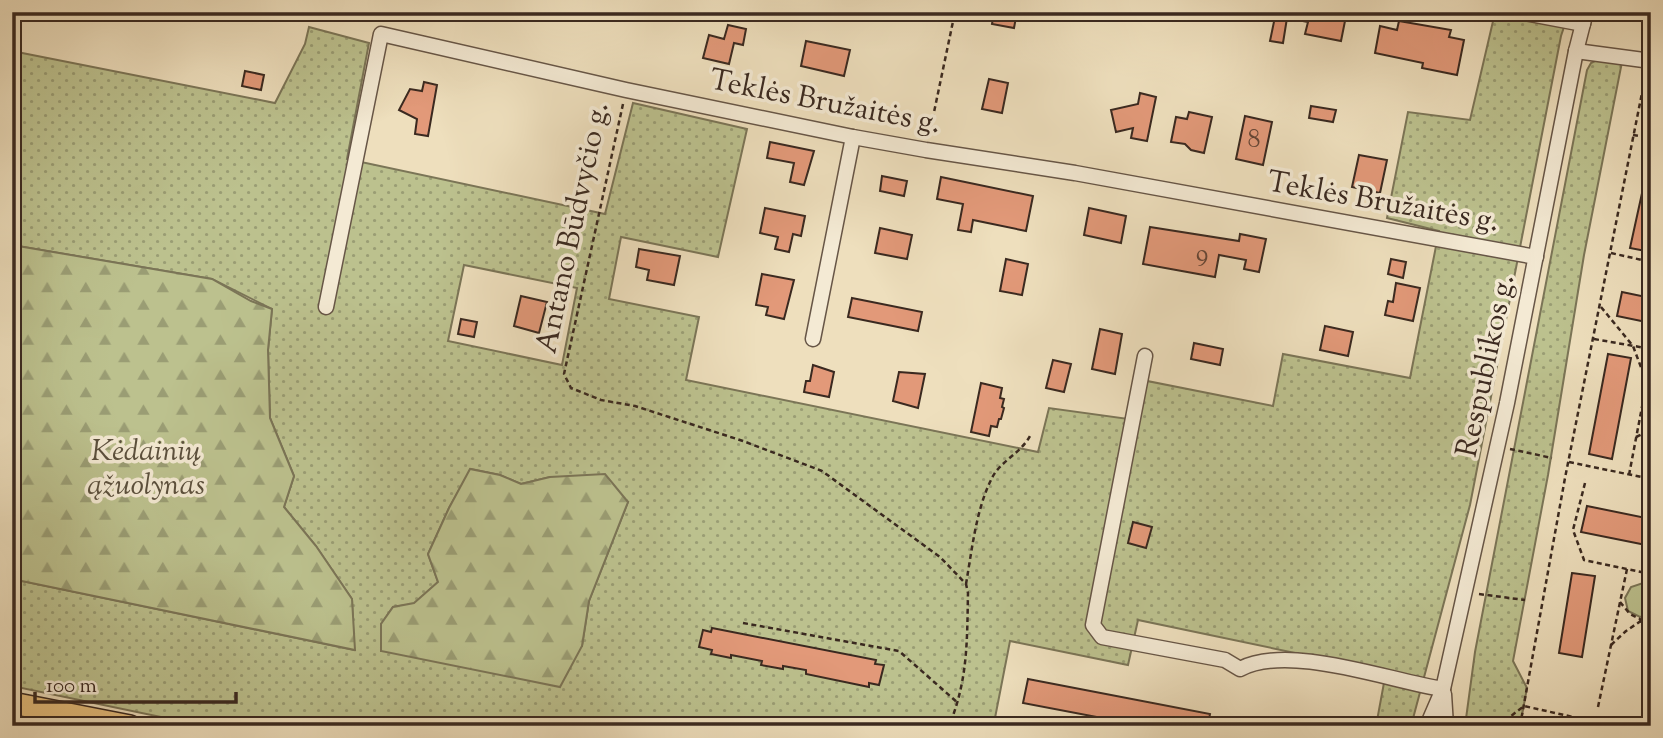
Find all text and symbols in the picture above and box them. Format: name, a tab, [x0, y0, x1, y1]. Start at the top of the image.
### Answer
street label: Teklės Bružaitės g.	[706, 60, 944, 146]
street label: Antano Būdvyčio g.	[526, 98, 622, 358]
house number: 8	[1247, 122, 1261, 159]
street label: Teklės Bružaitės g.	[1264, 161, 1502, 245]
house number: 9	[1196, 236, 1208, 273]
street label: Respublikos g.	[1447, 271, 1527, 461]
park label: Kėdainių ąžuolynas	[87, 431, 205, 508]
scale bar	[35, 661, 236, 705]
text: 100 m	[46, 672, 97, 702]

